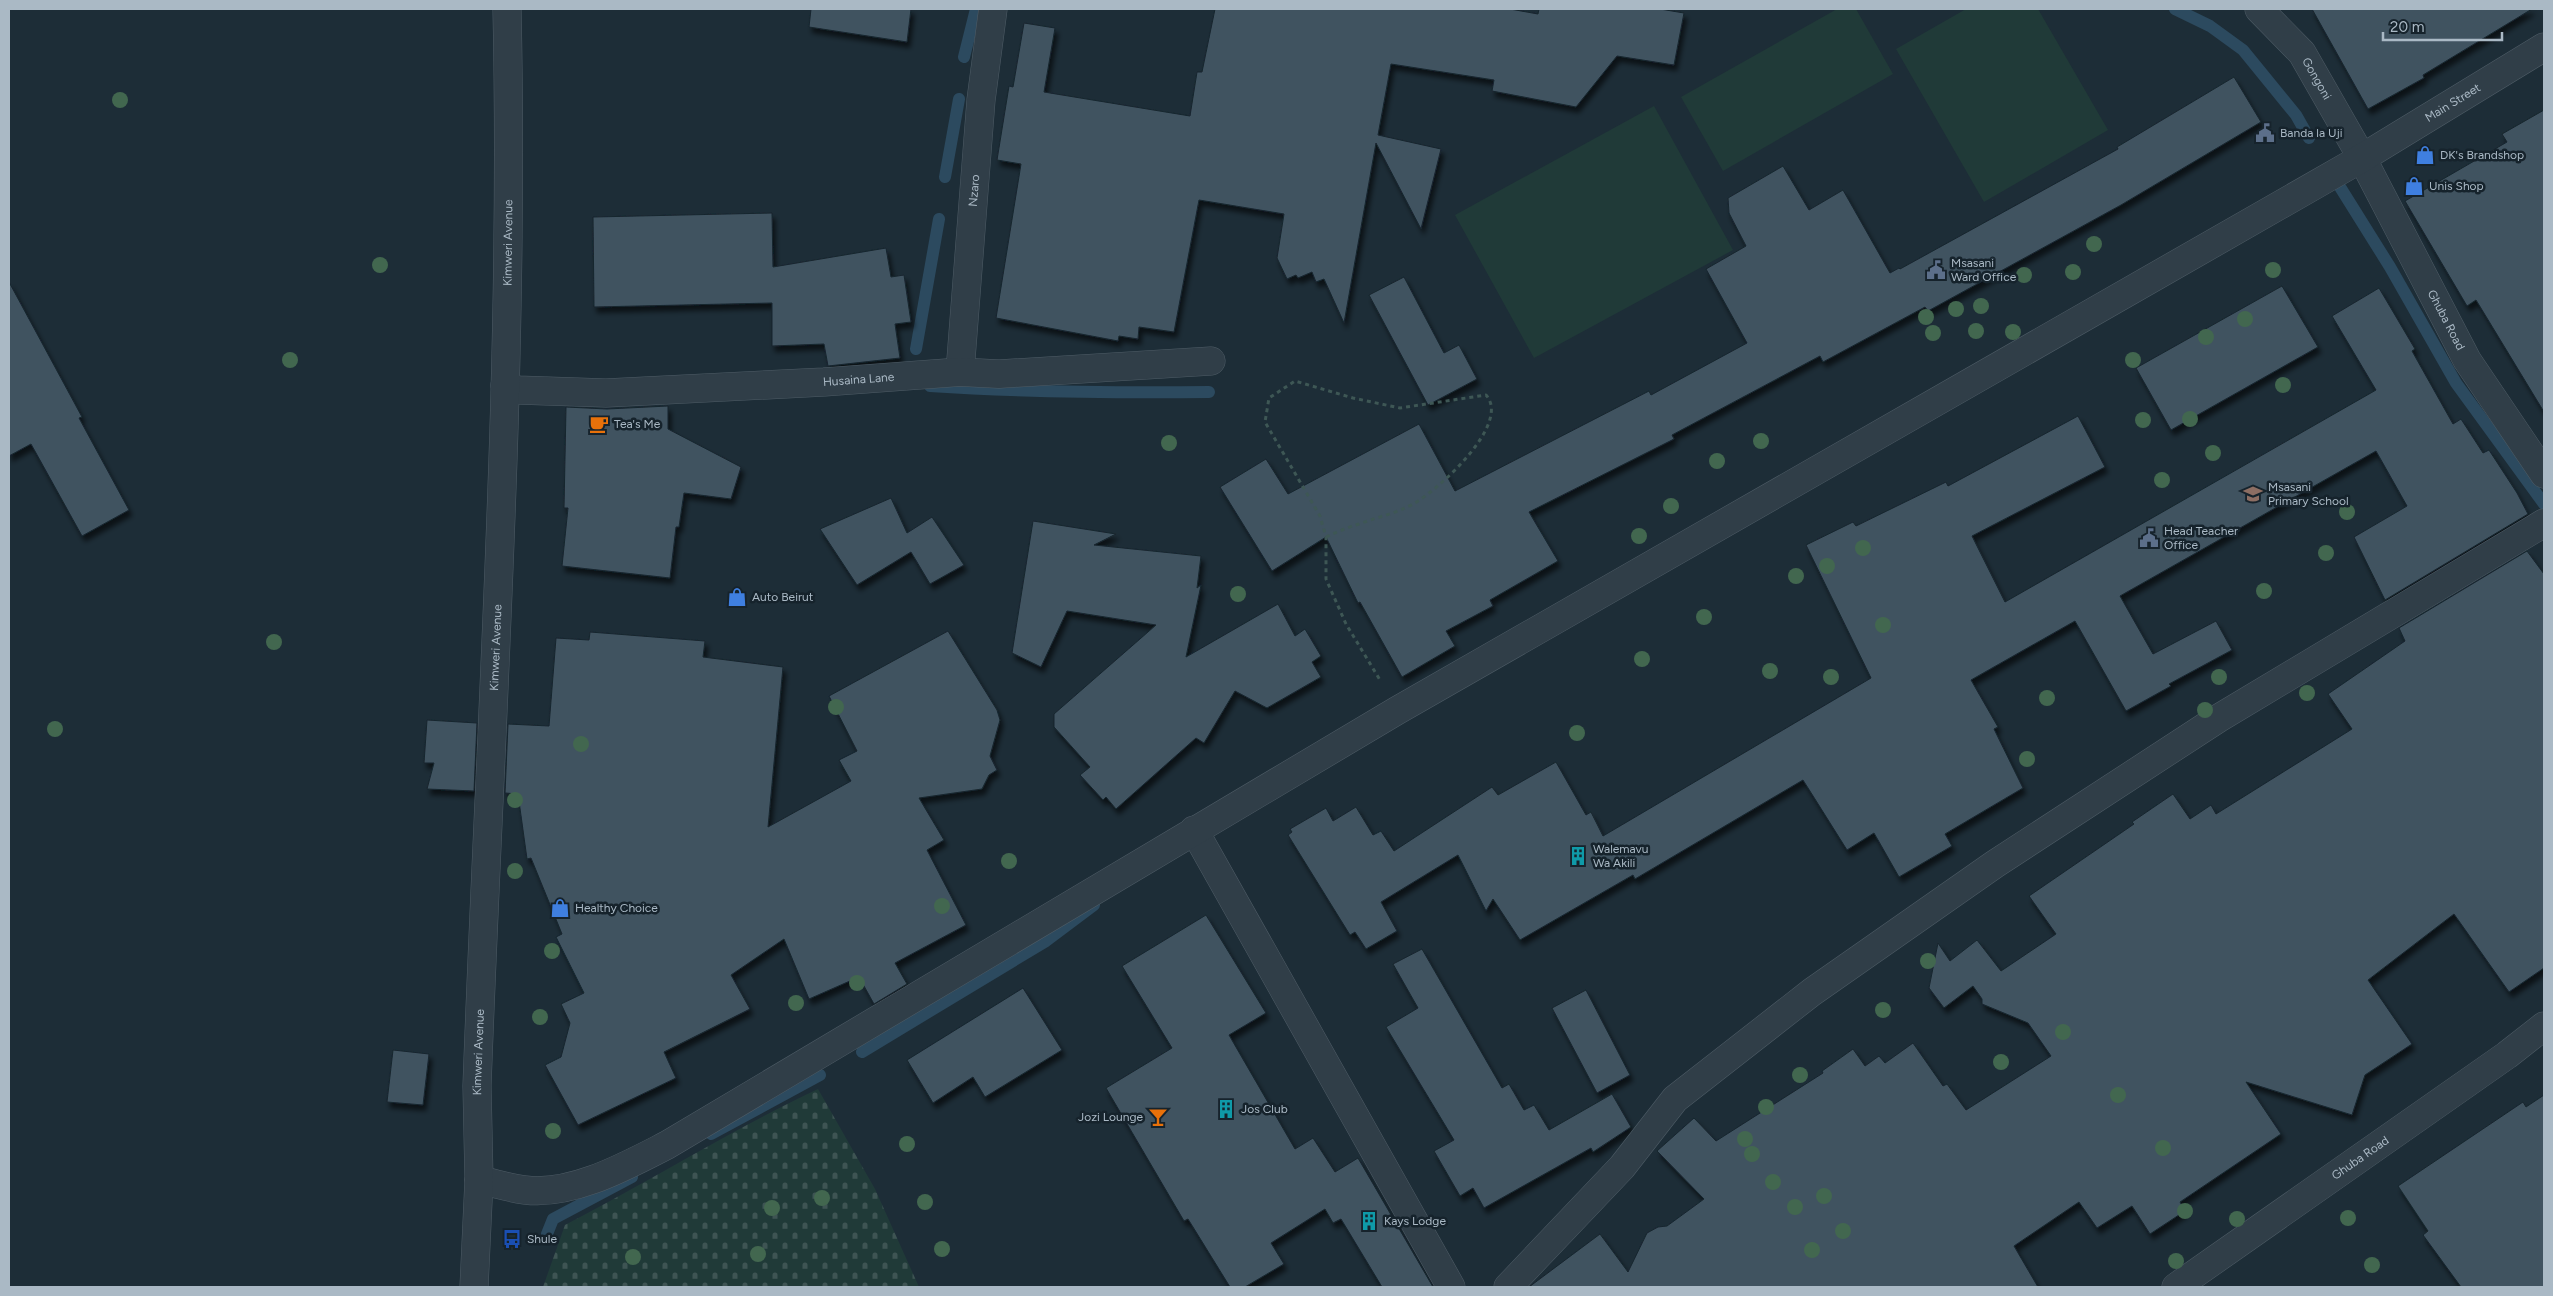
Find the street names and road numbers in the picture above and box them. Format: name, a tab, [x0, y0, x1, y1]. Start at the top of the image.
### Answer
street label: Gongoni	[2299, 55, 2334, 102]
street label: Main Street	[2422, 80, 2483, 125]
street label: Nzaro	[966, 174, 982, 207]
street label: Kimweri Avenue	[500, 199, 515, 286]
street label: Ghuba Road	[2425, 287, 2468, 353]
street label: Husaina Lane	[822, 370, 895, 389]
street label: Kimweri Avenue	[487, 604, 505, 691]
street label: Kimweri Avenue	[470, 1008, 487, 1096]
street label: Ghuba Road	[2329, 1133, 2391, 1183]

